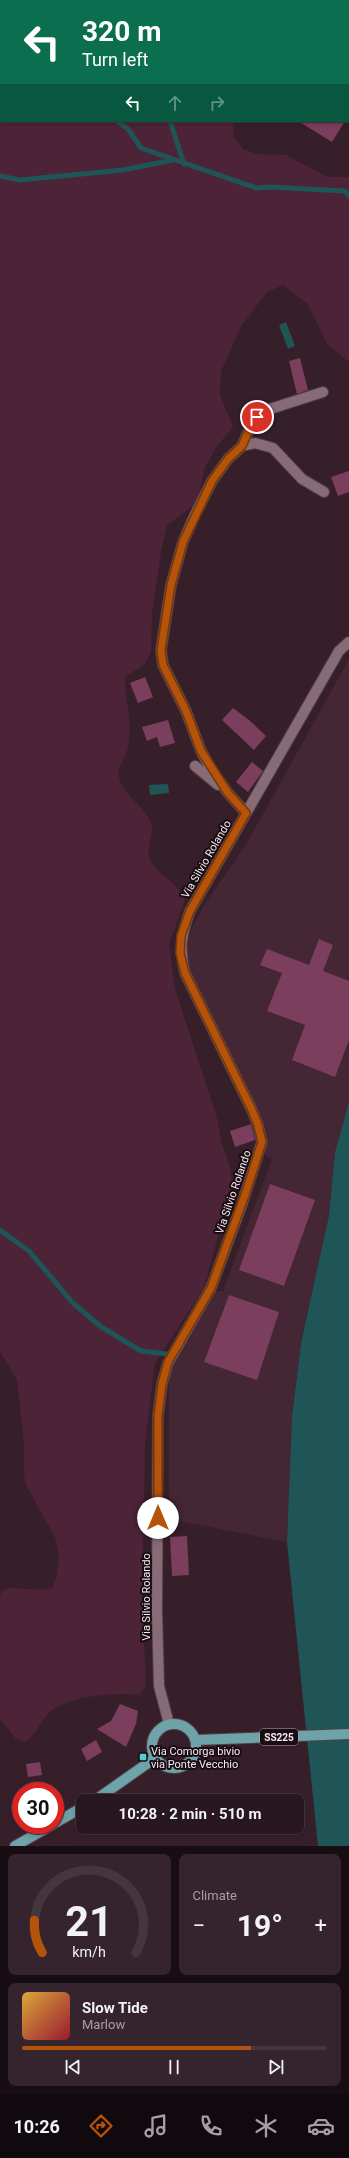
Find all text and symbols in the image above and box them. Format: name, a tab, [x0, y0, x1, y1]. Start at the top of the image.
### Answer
text: 320 m	[82, 15, 161, 48]
icon: left	[16, 16, 68, 68]
text: Turn left	[82, 49, 148, 70]
icon: left	[122, 92, 144, 114]
icon: ahead	[164, 92, 186, 114]
icon: right	[206, 92, 228, 114]
pin	[240, 400, 274, 434]
icon: arrive	[246, 406, 268, 428]
street label: Via Silvio Rolando	[179, 818, 234, 900]
street label: Via Silvio Rolando	[213, 1149, 254, 1236]
position arrow	[137, 1497, 179, 1539]
street label: Via Silvio Rolando	[140, 1553, 153, 1641]
road number: SS225	[260, 1729, 298, 1745]
place label: Via Comorga bivio via Ponte Vecchio	[151, 1745, 240, 1771]
marker: Via Comorga bivio via Ponte Vecchio	[138, 1752, 148, 1762]
speed limit sign: 30	[12, 1782, 64, 1834]
text: 10:28 · 2 min · 510 m	[119, 1805, 261, 1823]
text: Climate	[193, 1888, 237, 1903]
text: 21	[65, 1896, 113, 1945]
text: 19°	[237, 1908, 283, 1943]
text: −	[193, 1913, 205, 1938]
text: +	[315, 1913, 327, 1938]
text: km/h	[72, 1943, 106, 1959]
text: Slow Tide	[82, 1999, 148, 2017]
text: Marlow	[82, 2017, 125, 2032]
icon: previous	[62, 2056, 84, 2078]
icon: pause	[163, 2056, 185, 2078]
icon: next	[265, 2056, 287, 2078]
icon: directions	[87, 2112, 115, 2140]
icon: music	[142, 2112, 170, 2140]
icon: phone	[197, 2112, 225, 2140]
icon: climate	[252, 2112, 280, 2140]
icon: car	[307, 2112, 335, 2140]
text: 10:26	[14, 2116, 60, 2137]

